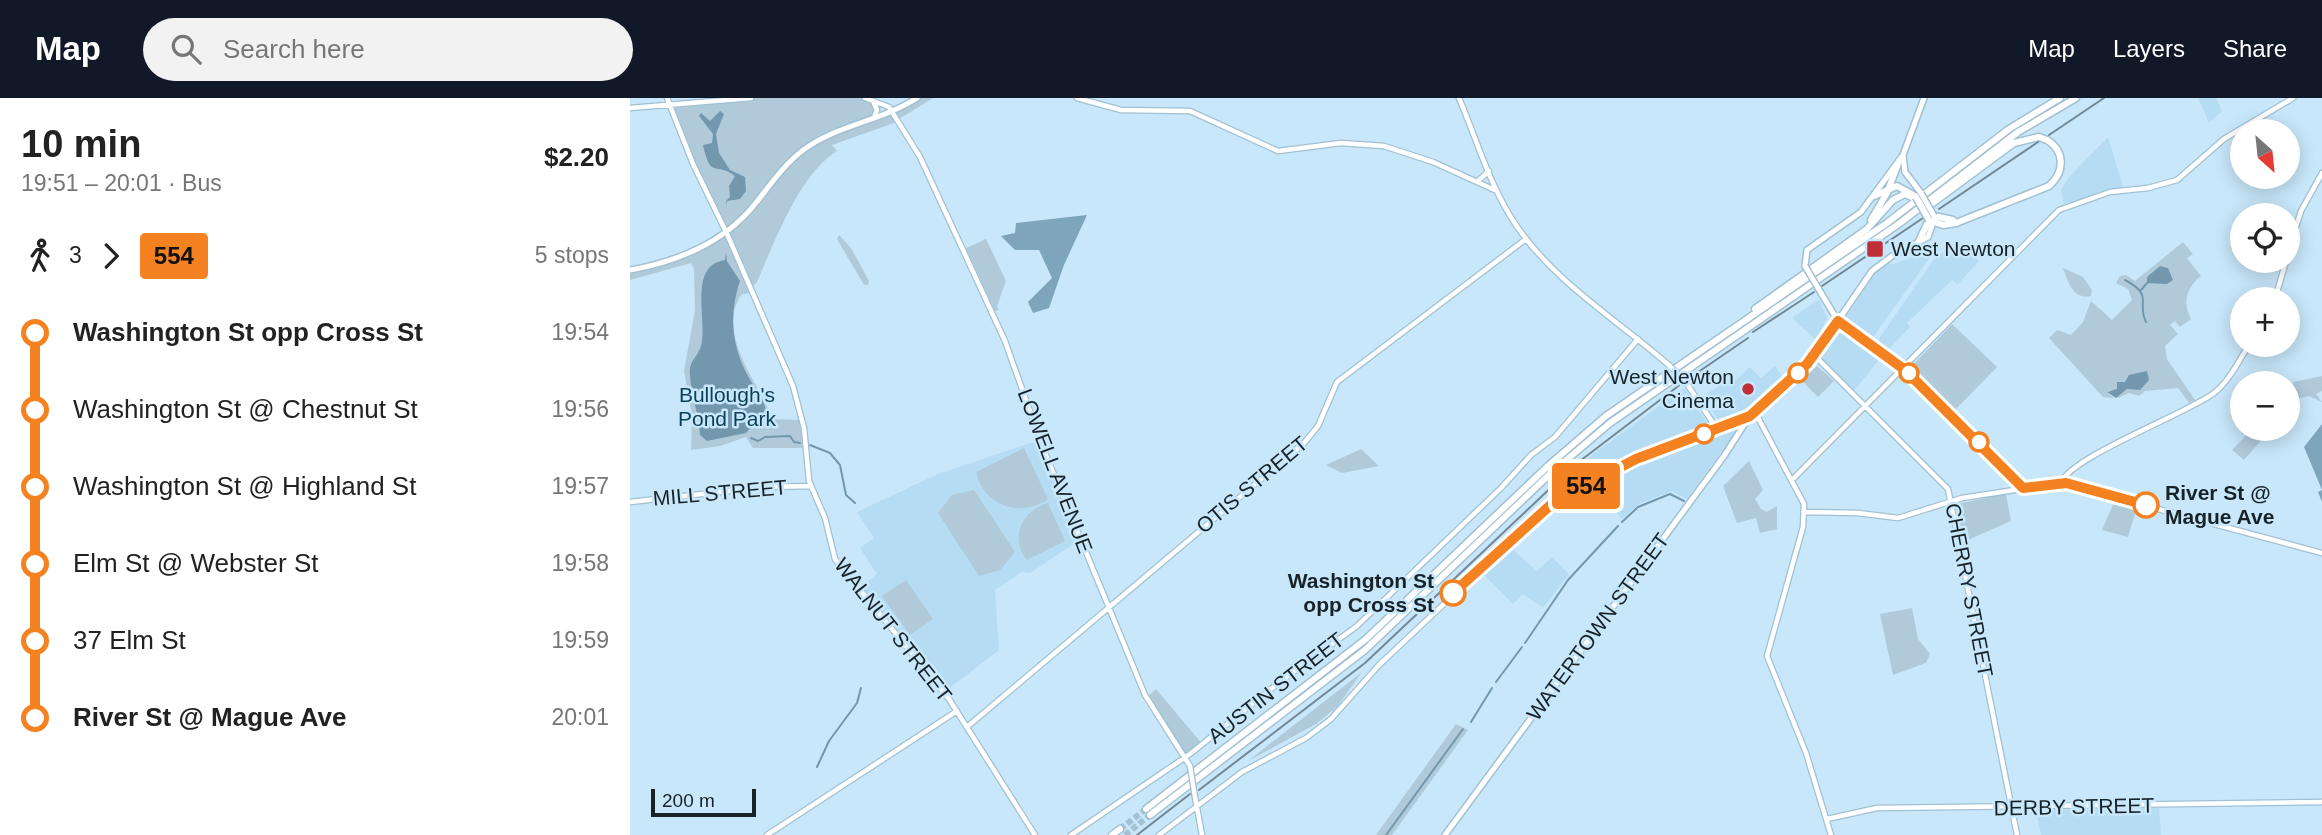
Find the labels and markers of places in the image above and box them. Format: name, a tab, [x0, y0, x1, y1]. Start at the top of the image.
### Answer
place label: West Newton	[1891, 237, 2016, 260]
marker: West Newton	[1865, 239, 1885, 259]
unlabelled marker	[1788, 363, 1808, 383]
unlabelled marker	[1899, 363, 1919, 383]
place label: West Newton Cinema	[1610, 365, 1734, 412]
marker: West Newton Cinema	[1740, 381, 1756, 397]
unlabelled marker	[1694, 424, 1714, 444]
unlabelled marker	[1969, 432, 1989, 452]
place label: River St @ Mague Ave	[2165, 481, 2274, 528]
marker: River St @ Mague Ave	[2133, 492, 2159, 518]
place label: Washington St opp Cross St	[1288, 569, 1434, 616]
marker: Washington St opp Cross St	[1440, 580, 1466, 606]

